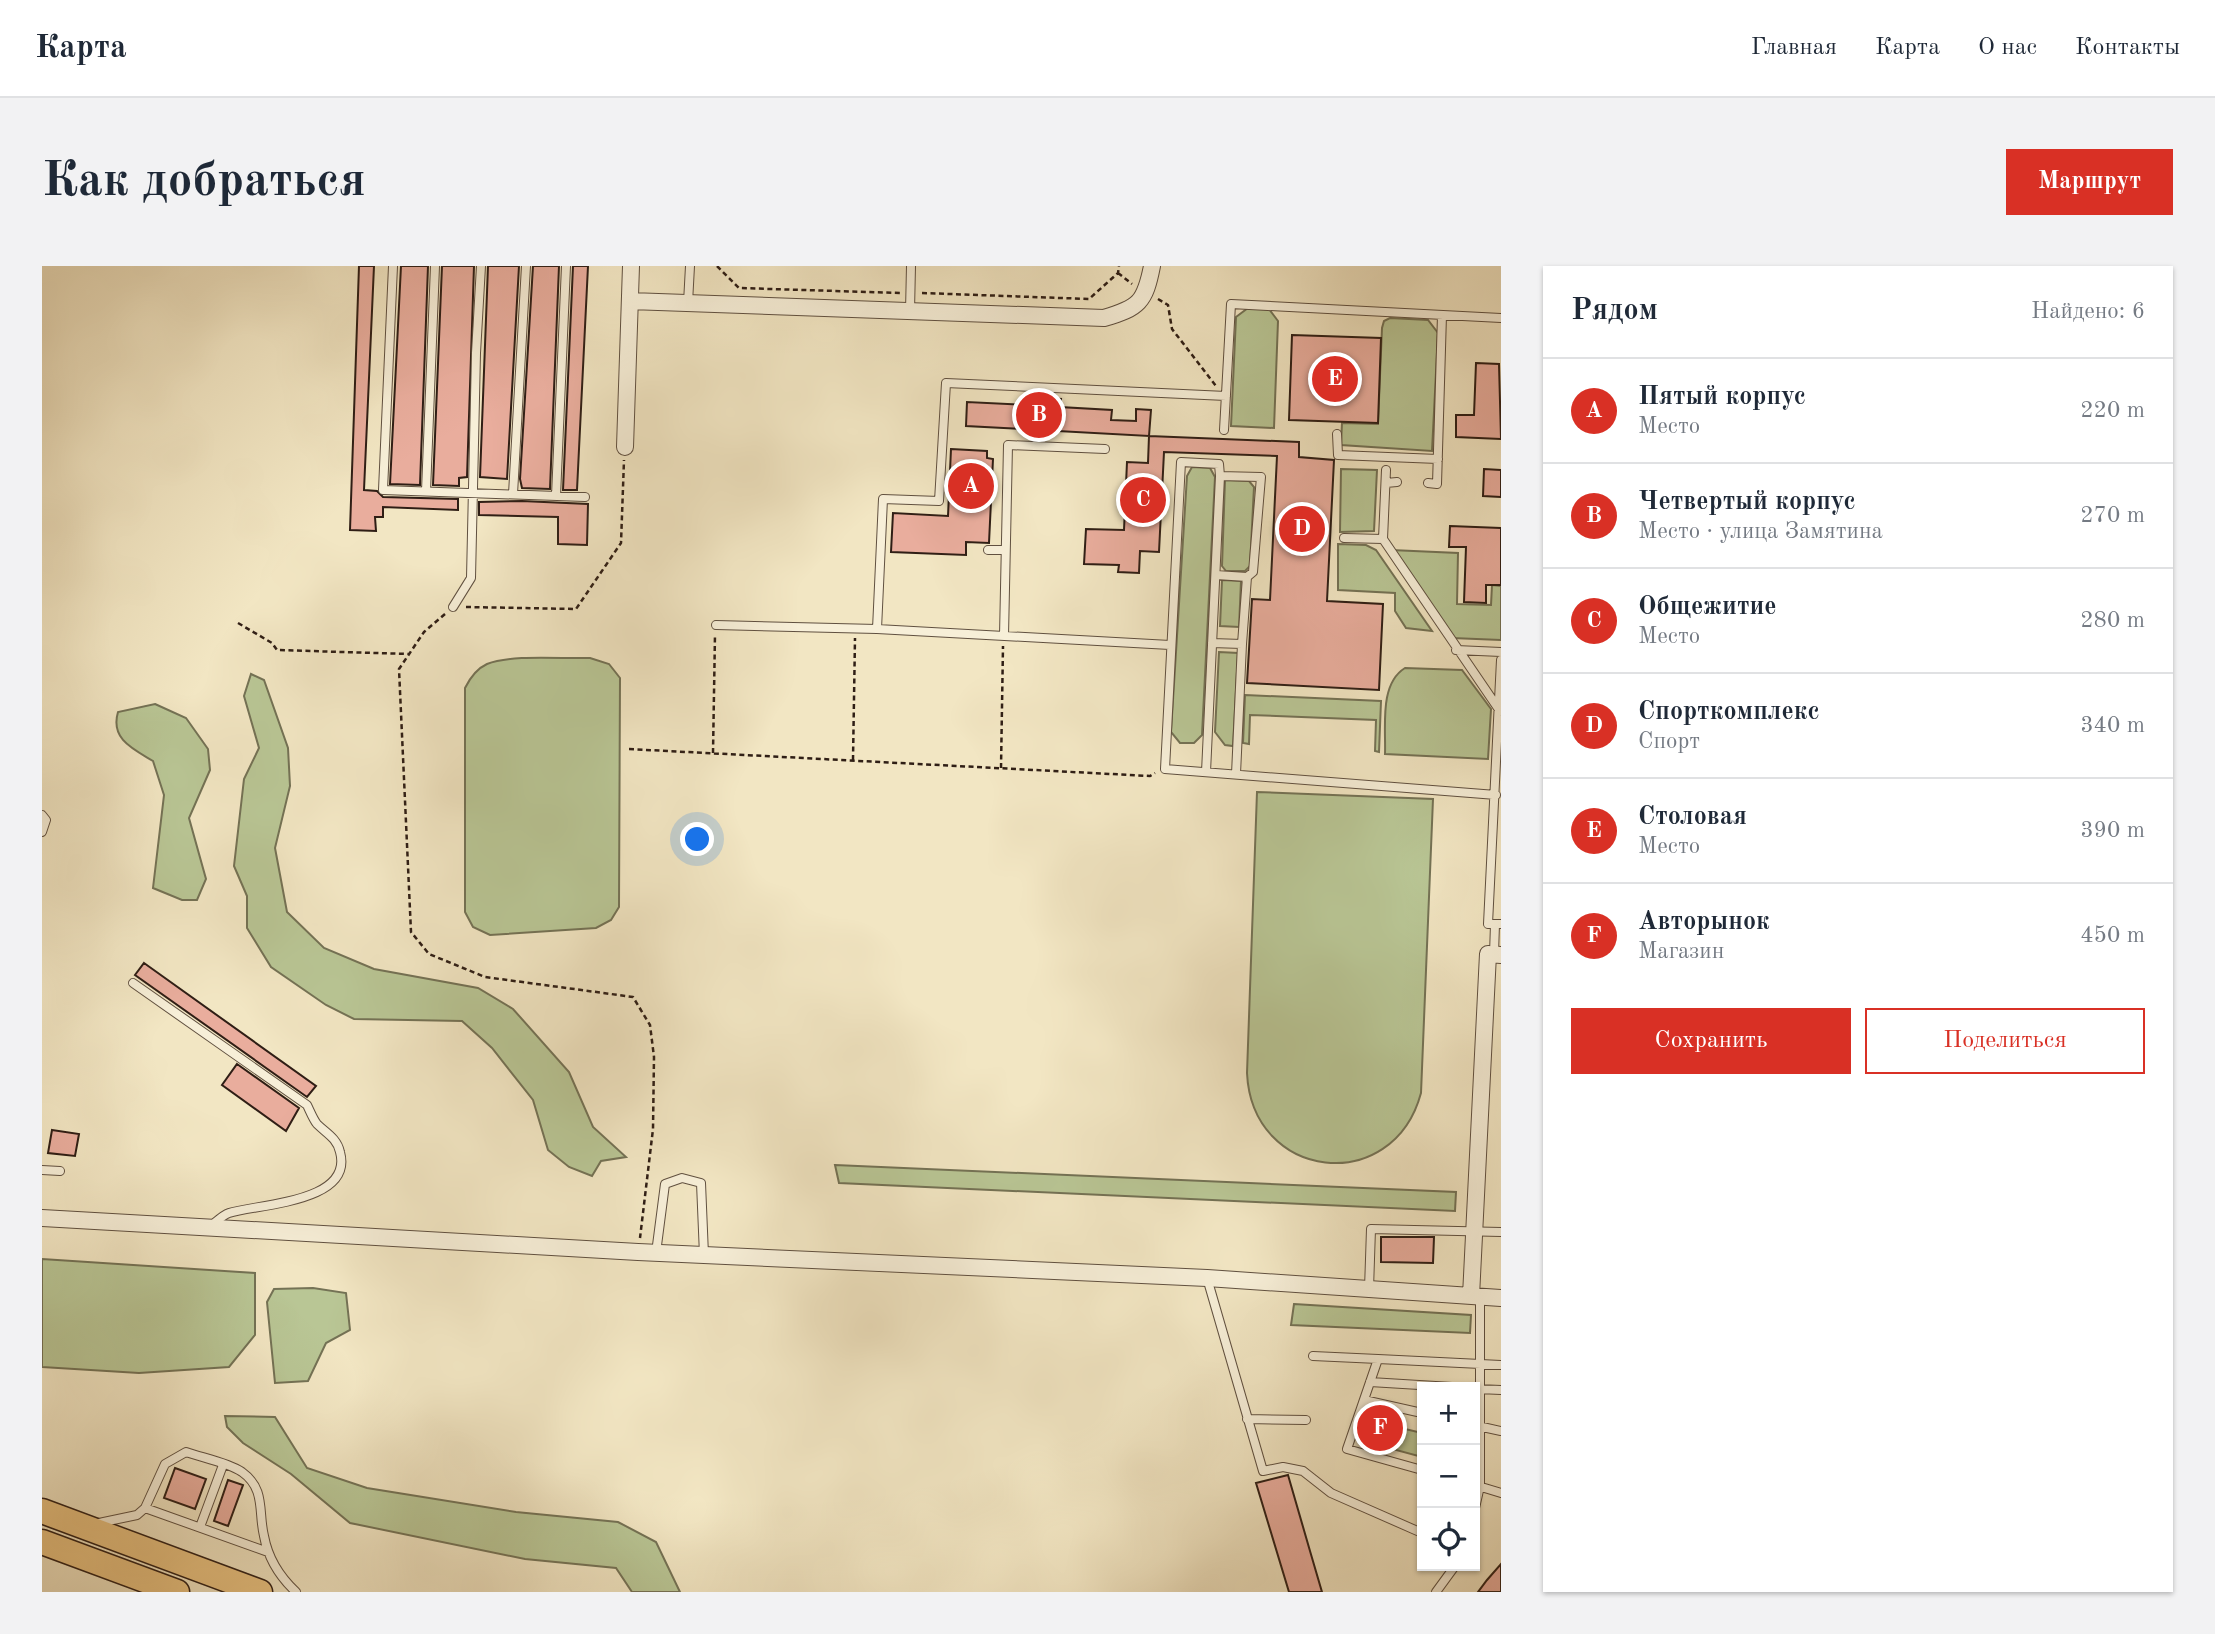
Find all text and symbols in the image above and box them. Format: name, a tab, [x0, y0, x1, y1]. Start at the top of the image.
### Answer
text: Карта	[35, 32, 127, 65]
text: Главная	[1751, 36, 1837, 60]
text: Карта	[1875, 36, 1940, 60]
text: О нас	[1978, 36, 2037, 60]
text: Контакты	[2075, 36, 2180, 60]
button: Маршрут	[2006, 149, 2173, 215]
text: Как добраться	[42, 158, 366, 207]
text: Рядом	[1571, 296, 1658, 326]
text: Найдено: 6	[2031, 300, 2145, 323]
pin: E	[1312, 353, 1358, 405]
text: Пятый корпус	[1638, 384, 1806, 410]
pin: B	[1016, 389, 1062, 441]
text: A	[1585, 399, 1603, 422]
text: 220 m	[2080, 399, 2145, 422]
text: Место	[1638, 415, 1700, 438]
pin: A	[948, 460, 994, 512]
pin: C	[1120, 474, 1166, 526]
text: Четвертый корпус	[1638, 489, 1856, 515]
pin: D	[1279, 503, 1325, 555]
text: B	[1586, 504, 1602, 527]
text: 270 m	[2080, 504, 2145, 527]
text: Место · улица Замятина	[1638, 520, 1883, 543]
text: Общежитие	[1638, 594, 1777, 620]
text: C	[1586, 609, 1602, 632]
text: 280 m	[2080, 609, 2145, 632]
text: Место	[1638, 625, 1700, 648]
text: Спорткомплекс	[1638, 699, 1820, 725]
text: D	[1585, 714, 1603, 737]
text: 340 m	[2080, 714, 2145, 737]
text: Спорт	[1638, 730, 1700, 753]
text: Столовая	[1638, 804, 1747, 830]
text: E	[1586, 819, 1602, 842]
text: 390 m	[2080, 819, 2145, 842]
your location	[680, 822, 714, 856]
text: Место	[1638, 835, 1700, 858]
text: Авторынок	[1638, 909, 1770, 935]
text: F	[1586, 924, 1602, 947]
text: 450 m	[2080, 924, 2145, 947]
text: Магазин	[1638, 940, 1724, 963]
button: Сохранить	[1571, 1008, 1851, 1074]
button: Поделиться	[1865, 1008, 2145, 1074]
map controls	[1417, 1382, 1480, 1571]
button: +	[1417, 1382, 1480, 1445]
pin: F	[1357, 1402, 1403, 1454]
button: −	[1417, 1445, 1480, 1508]
button: locate	[1417, 1508, 1480, 1571]

